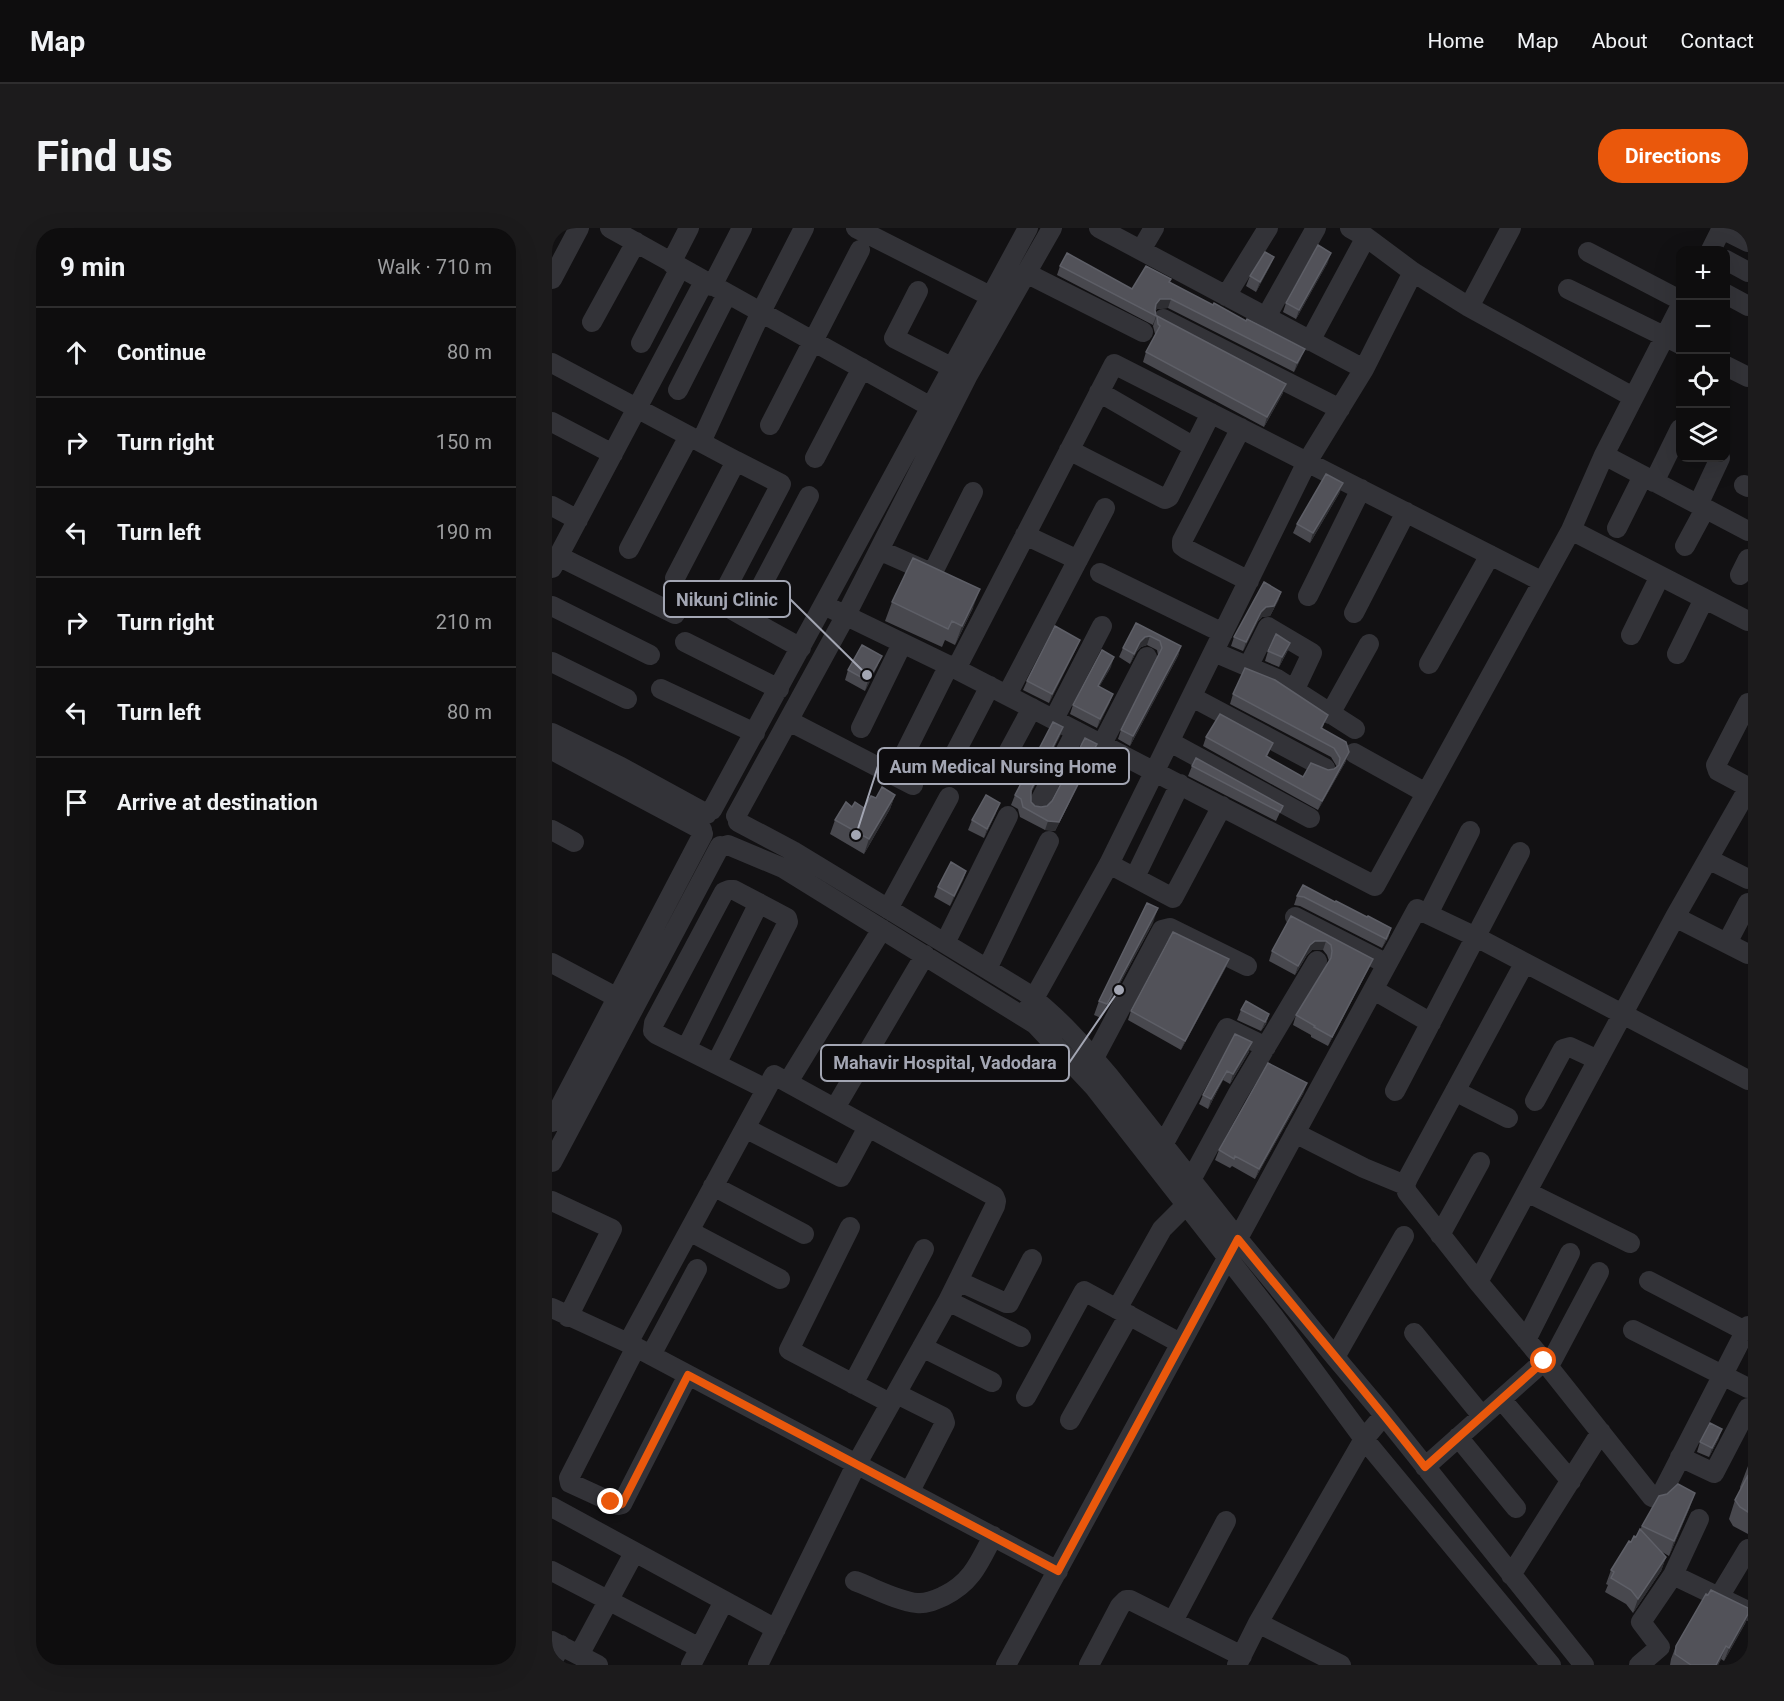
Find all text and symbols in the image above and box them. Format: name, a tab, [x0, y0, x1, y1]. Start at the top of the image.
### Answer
text: Map	[30, 25, 85, 58]
text: Home	[1428, 29, 1484, 53]
text: Map	[1517, 29, 1559, 53]
text: About	[1592, 29, 1648, 53]
text: Contact	[1681, 29, 1754, 53]
button: Directions	[1598, 129, 1748, 183]
text: Find us	[36, 132, 173, 181]
map controls	[1676, 246, 1730, 462]
button: +	[1676, 246, 1730, 300]
text: 9 min	[60, 252, 125, 282]
text: Walk · 710 m	[377, 255, 492, 279]
button: −	[1676, 300, 1730, 354]
icon: ahead	[60, 336, 93, 369]
text: Continue	[117, 340, 206, 365]
text: 80 m	[447, 340, 492, 364]
button: locate	[1676, 354, 1730, 408]
button: layers	[1676, 408, 1730, 462]
icon: right	[60, 426, 93, 459]
text: Turn right	[117, 430, 214, 455]
text: 150 m	[436, 430, 492, 454]
icon: left	[60, 516, 93, 549]
text: Turn left	[117, 520, 201, 545]
text: 190 m	[436, 520, 492, 544]
callout: Nikunj Clinic	[664, 581, 790, 617]
text: Nikunj Clinic	[676, 589, 778, 610]
icon: right	[60, 606, 93, 639]
text: Turn right	[117, 610, 214, 635]
text: 210 m	[436, 610, 492, 634]
icon: left	[60, 696, 93, 729]
text: Turn left	[117, 700, 201, 725]
text: 80 m	[447, 700, 492, 724]
callout: Aum Medical Nursing Home	[878, 748, 1129, 784]
text: Aum Medical Nursing Home	[889, 756, 1117, 777]
icon: arrive	[60, 786, 93, 819]
text: Arrive at destination	[117, 790, 318, 815]
callout: Mahavir Hospital, Vadodara	[821, 1045, 1069, 1081]
text: Mahavir Hospital, Vadodara	[833, 1052, 1057, 1073]
route start	[1530, 1347, 1556, 1373]
route end	[597, 1488, 623, 1514]

